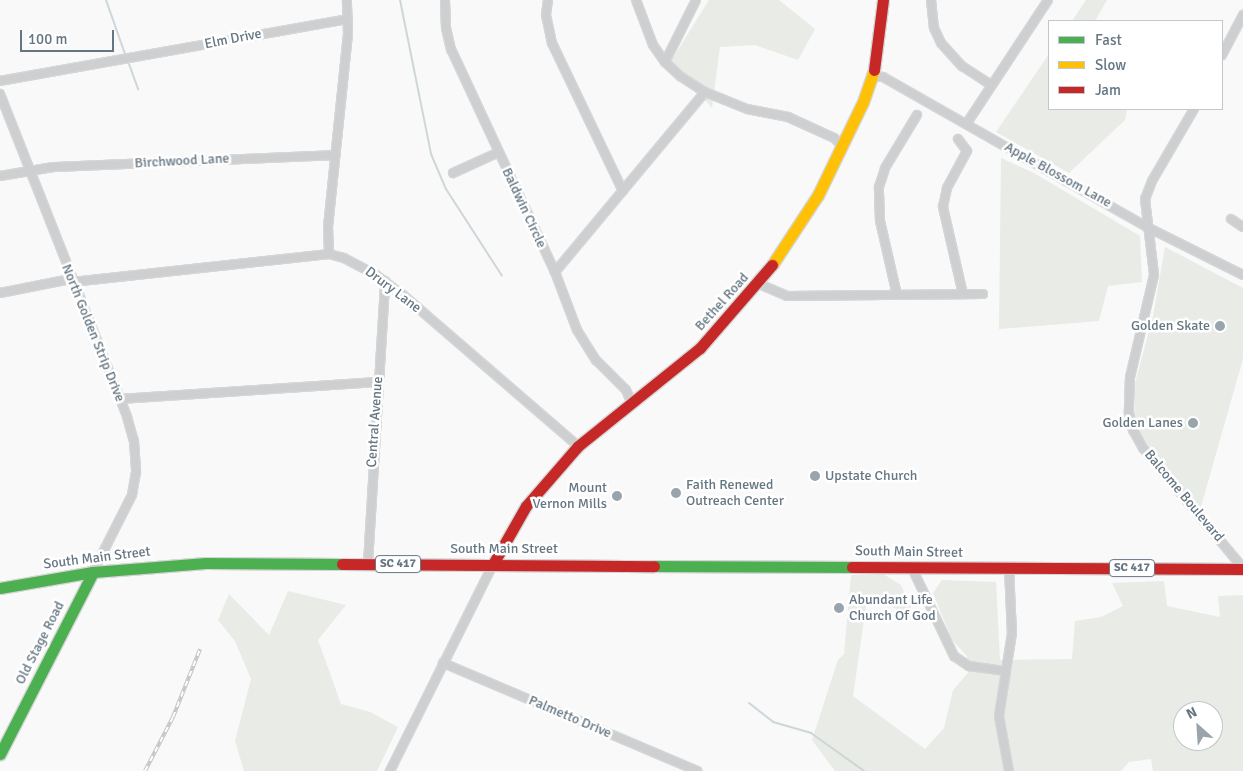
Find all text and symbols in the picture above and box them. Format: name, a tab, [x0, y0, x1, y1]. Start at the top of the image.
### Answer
scale bar	[22, 20, 116, 52]
legend	[1048, 20, 1223, 110]
street label: Elm Drive	[203, 25, 263, 53]
text: 100 m	[28, 30, 68, 48]
text: Fast	[1095, 31, 1122, 49]
text: Slow	[1095, 56, 1126, 74]
text: Jam	[1095, 81, 1121, 99]
street label: Apple Blossom Lane	[1002, 139, 1114, 211]
street label: Birchwood Lane	[134, 150, 230, 172]
street label: Baldwin Circle	[498, 165, 550, 251]
street label: North Golden Strip Drive	[58, 262, 128, 404]
street label: Drury Lane	[362, 263, 424, 317]
street label: Bethel Road	[692, 270, 752, 334]
place label: Golden Skate	[1131, 318, 1210, 334]
marker: Golden Skate	[1214, 320, 1226, 332]
street label: Central Avenue	[363, 376, 387, 468]
place label: Golden Lanes	[1103, 415, 1183, 431]
marker: Golden Lanes	[1187, 417, 1199, 429]
street label: Balcome Boulevard	[1141, 447, 1227, 545]
place label: Upstate Church	[825, 468, 917, 484]
marker: Upstate Church	[809, 470, 821, 482]
place label: Faith Renewed Outreach Center	[686, 477, 784, 510]
place label: Mount Vernon Mills	[533, 480, 607, 512]
marker: Faith Renewed Outreach Center	[670, 487, 682, 499]
marker: Mount Vernon Mills	[611, 490, 623, 502]
street label: South Main Street	[450, 541, 558, 557]
street label: South Main Street	[43, 543, 151, 573]
street label: South Main Street	[855, 543, 963, 561]
road number: SC 417	[374, 554, 422, 574]
road number: SC 417	[1108, 558, 1156, 578]
place label: Abundant Life Church Of God	[849, 592, 936, 624]
street label: Old Stage Road	[12, 599, 68, 687]
marker: Abundant Life Church Of God	[833, 602, 845, 614]
street label: Palmetto Drive	[526, 692, 614, 742]
north arrow	[1173, 701, 1223, 751]
text: N	[1184, 703, 1200, 723]

